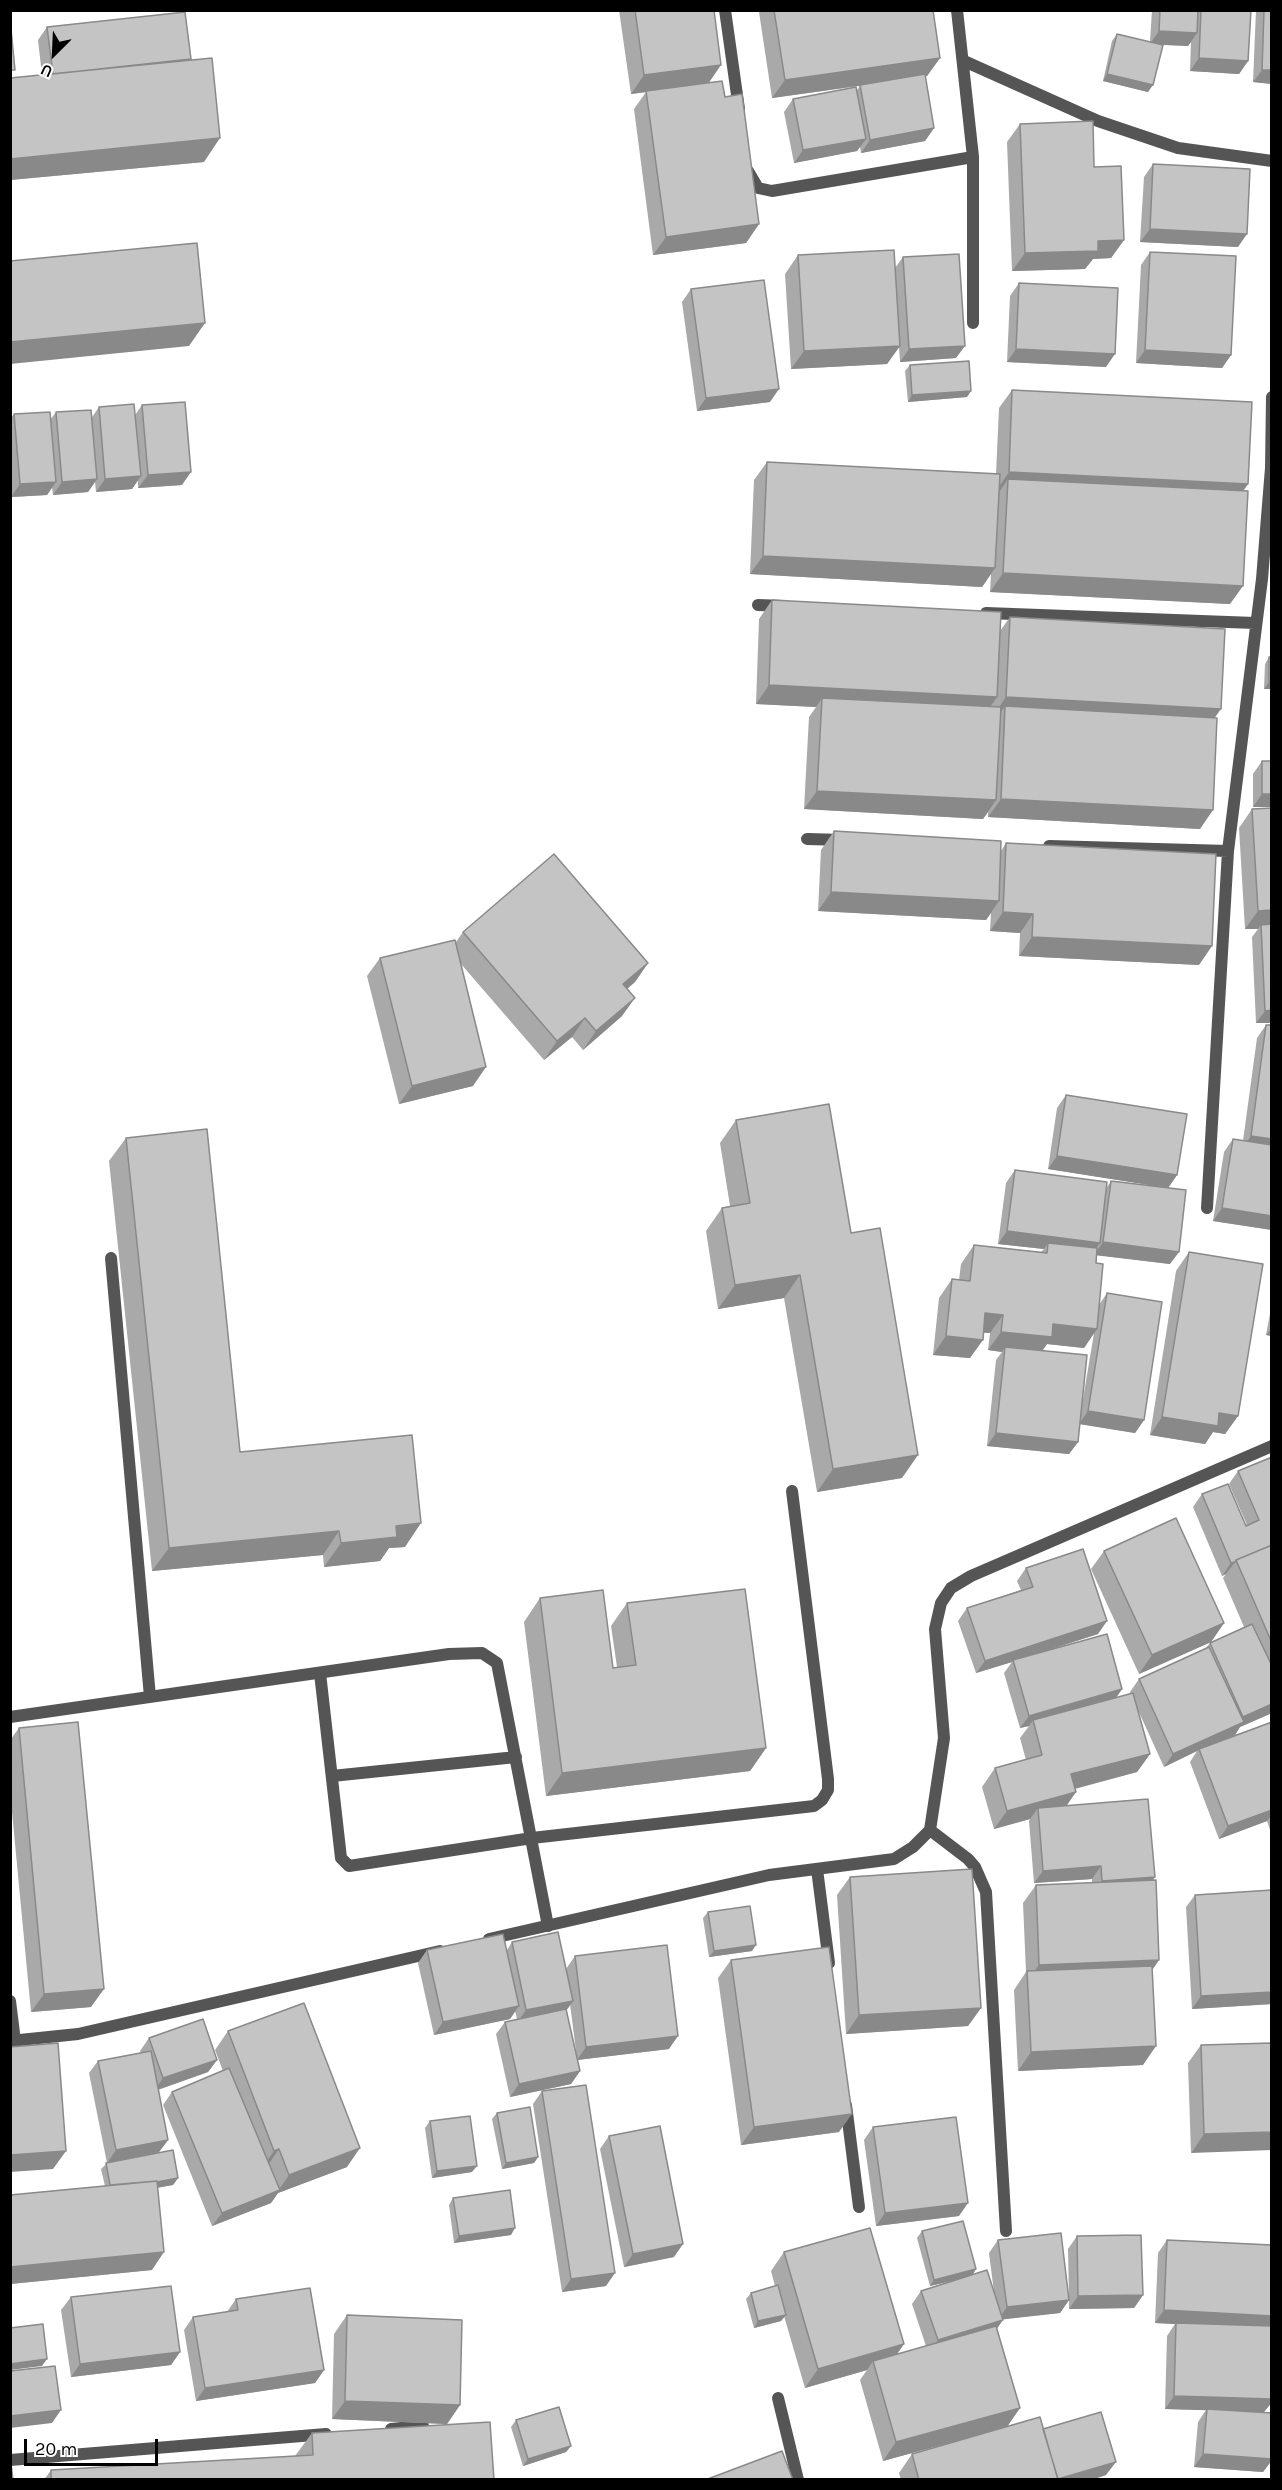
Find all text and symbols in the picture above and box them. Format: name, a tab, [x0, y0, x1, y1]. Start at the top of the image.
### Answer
north arrow	[24, 24, 84, 84]
text: U	[38, 60, 55, 82]
scale bar	[27, 2427, 160, 2465]
text: 20 m	[35, 2438, 77, 2460]

